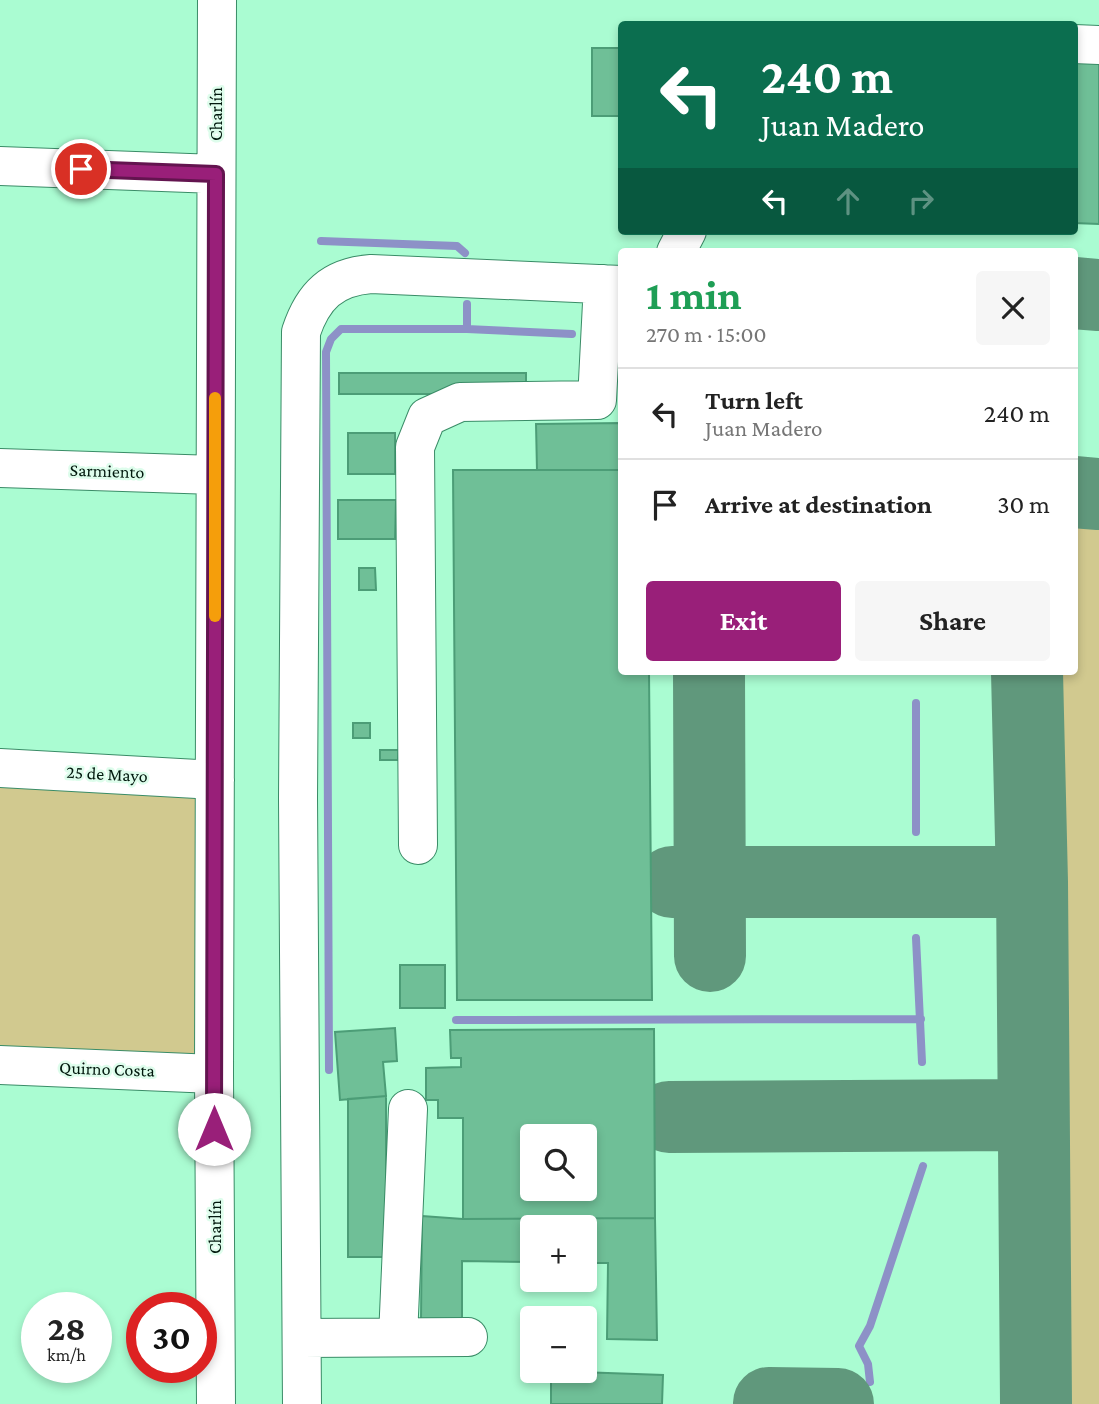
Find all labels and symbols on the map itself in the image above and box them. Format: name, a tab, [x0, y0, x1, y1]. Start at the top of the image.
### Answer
street label: Charlín	[206, 87, 226, 141]
pin	[51, 139, 111, 199]
street label: Sarmiento	[69, 460, 145, 482]
street label: 25 de Mayo	[66, 762, 148, 786]
street label: Quirno Costa	[59, 1057, 155, 1081]
position arrow	[177, 1092, 251, 1166]
street label: Charlín	[205, 1200, 225, 1254]
speed limit sign: 30	[126, 1292, 217, 1383]

